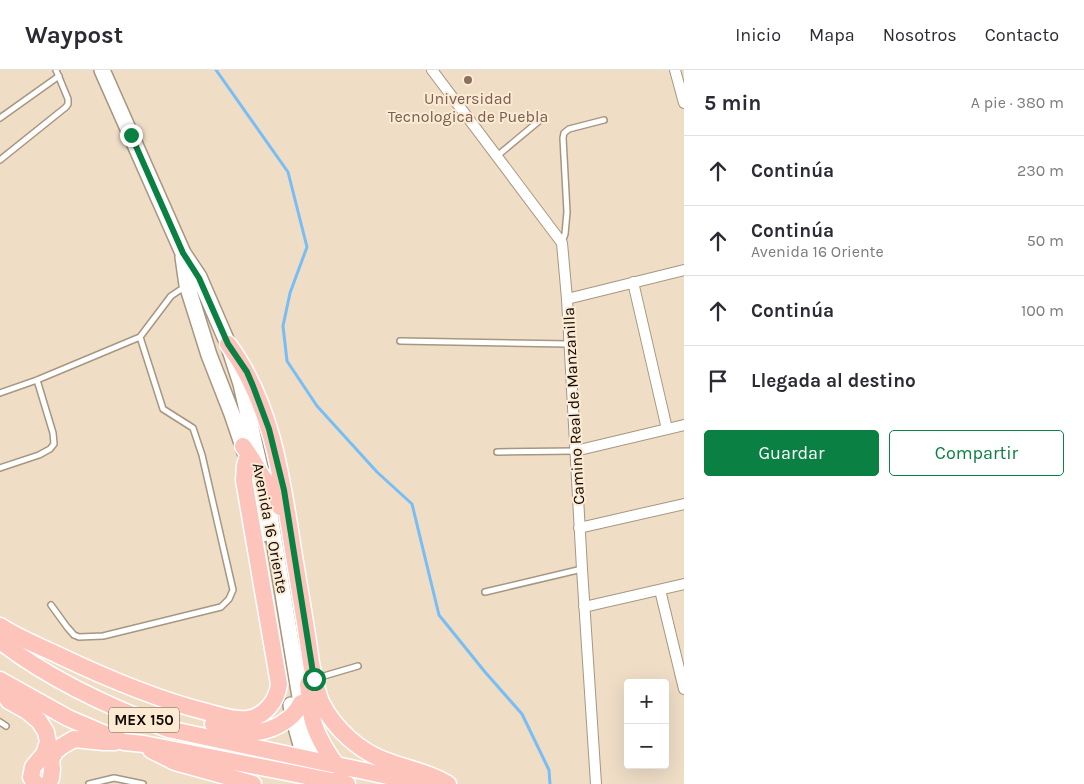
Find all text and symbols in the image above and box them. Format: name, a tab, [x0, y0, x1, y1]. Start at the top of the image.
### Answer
text: Waypost	[25, 21, 123, 49]
text: Inicio	[735, 24, 781, 46]
text: Mapa	[809, 24, 855, 46]
text: Nosotros	[883, 24, 957, 46]
text: Contacto	[985, 24, 1059, 46]
marker: Universidad Tecnologica de Puebla	[462, 74, 474, 86]
place label: Universidad Tecnologica de Puebla	[388, 89, 548, 126]
text: 5 min	[704, 91, 761, 115]
text: A pie · 380 m	[971, 93, 1064, 112]
route end	[120, 124, 143, 147]
icon: ahead	[704, 157, 732, 185]
text: Continúa	[751, 160, 834, 182]
text: 230 m	[1017, 161, 1064, 180]
text: Continúa	[751, 220, 834, 242]
icon: ahead	[704, 227, 732, 255]
text: 50 m	[1027, 231, 1064, 250]
text: Avenida 16 Oriente	[751, 242, 884, 261]
icon: ahead	[704, 297, 732, 325]
text: Continúa	[751, 300, 834, 322]
text: 100 m	[1021, 301, 1064, 320]
street label: Camino Real de Manzanilla	[559, 307, 588, 505]
icon: arrive	[704, 367, 732, 395]
text: Llegada al destino	[751, 370, 916, 392]
button: Guardar	[704, 430, 879, 476]
button: Compartir	[889, 430, 1064, 476]
street label: Avenida 16 Oriente	[249, 461, 293, 595]
route start	[303, 668, 326, 691]
map controls	[624, 679, 669, 769]
button: +	[624, 679, 669, 724]
road number: MEX 150	[109, 708, 179, 732]
button: −	[624, 724, 669, 769]

